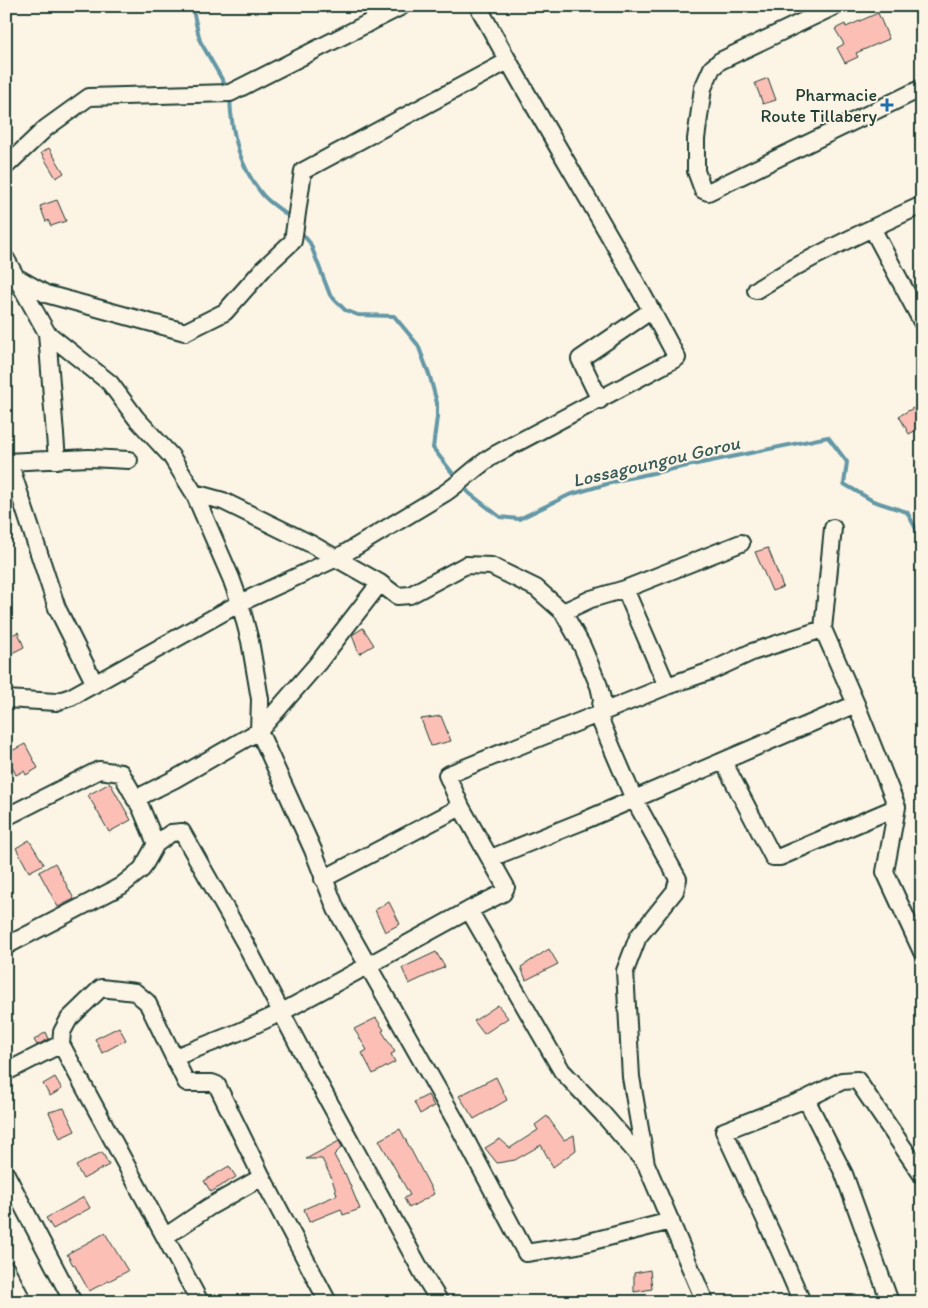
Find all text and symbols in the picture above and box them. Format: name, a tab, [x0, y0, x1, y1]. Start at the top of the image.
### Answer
place label: Pharmacie Route Tillabery	[761, 84, 877, 127]
marker: Pharmacie Route Tillabery	[881, 99, 893, 111]
water label: Lossagoungou Gorou	[570, 431, 742, 492]

